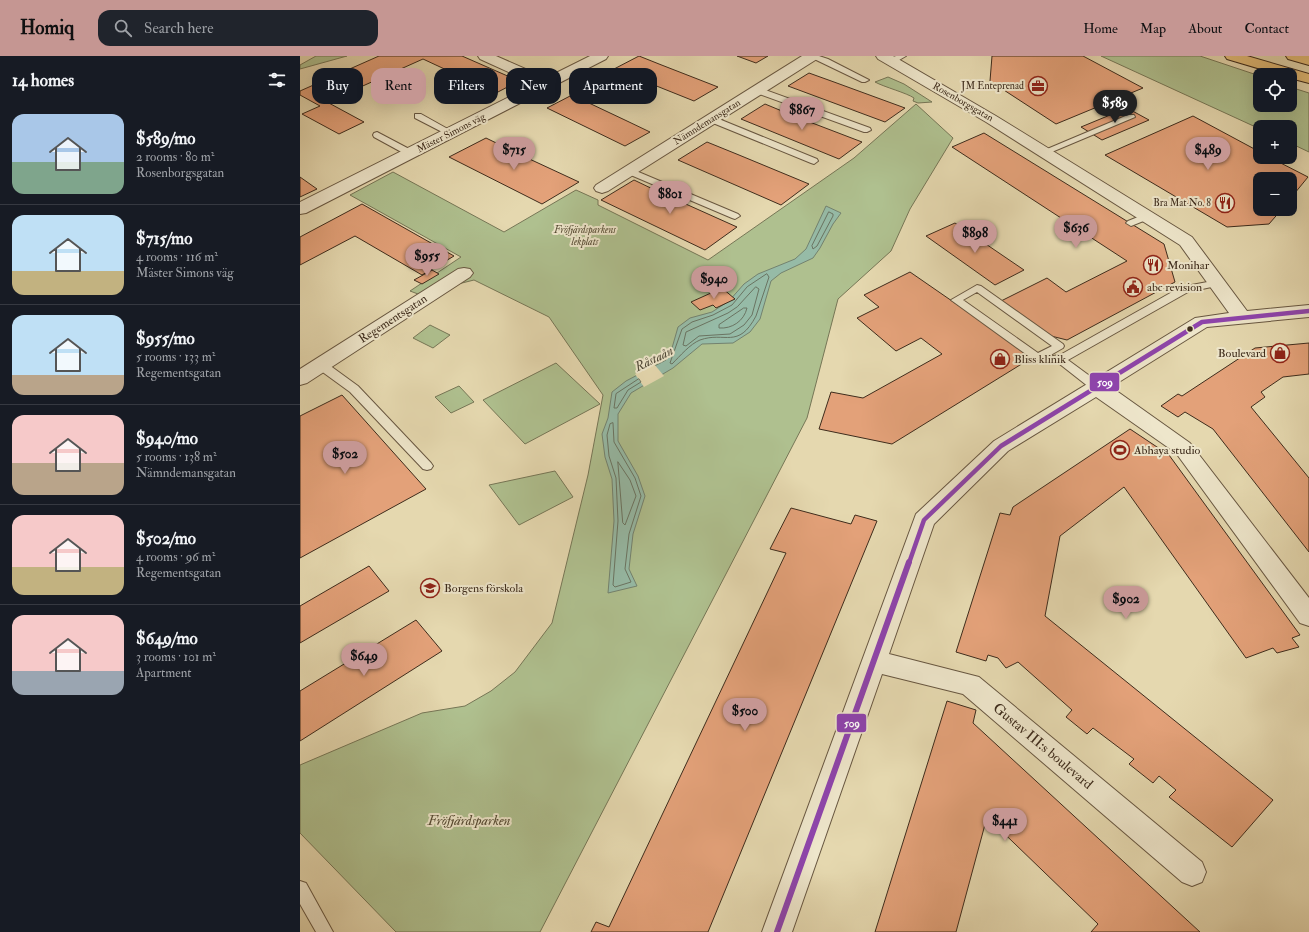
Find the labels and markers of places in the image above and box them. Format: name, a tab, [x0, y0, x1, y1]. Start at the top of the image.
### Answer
office icon: JM Enteprenad	[1027, 75, 1049, 97]
place label: JM Enteprenad	[960, 80, 1024, 93]
pin: $589	[1091, 90, 1139, 124]
pin: $867	[778, 97, 826, 131]
pin: $715	[490, 137, 538, 171]
pin: $489	[1184, 137, 1232, 171]
pin: $801	[646, 181, 694, 215]
restaurant icon: Bra Mat No. 8	[1214, 192, 1236, 214]
place label: Bra Mat No. 8	[1153, 197, 1211, 209]
pin: $636	[1052, 215, 1100, 249]
pin: $898	[951, 220, 999, 254]
pin: $955	[403, 243, 451, 277]
restaurant icon: Monihar	[1142, 254, 1164, 276]
place label: Monihar	[1167, 258, 1210, 273]
pin: $940	[690, 266, 738, 300]
public building icon: abc revision	[1122, 276, 1144, 298]
place label: abc revision	[1147, 280, 1202, 295]
unlabelled marker	[1185, 324, 1195, 334]
shop icon: Boulevard	[1269, 342, 1291, 364]
place label: Boulevard	[1218, 346, 1266, 361]
shop icon: Bliss klinik	[989, 348, 1011, 370]
place label: Bliss klinik	[1014, 352, 1066, 367]
sports icon: Abhaya studio	[1109, 439, 1131, 461]
pin: $502	[321, 441, 369, 475]
place label: Abhaya studio	[1133, 443, 1201, 458]
school or university icon: Borgens förskola	[419, 577, 441, 599]
place label: Borgens förskola	[444, 581, 524, 596]
pin: $902	[1102, 586, 1150, 620]
pin: $649	[340, 643, 388, 677]
pin: $500	[721, 698, 769, 732]
pin: $441	[981, 808, 1029, 842]

